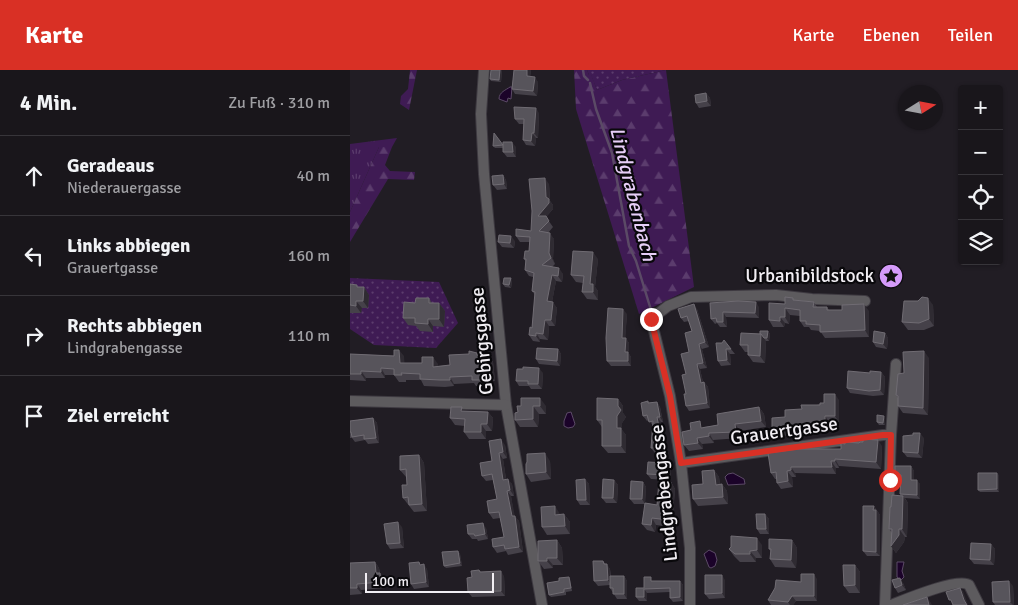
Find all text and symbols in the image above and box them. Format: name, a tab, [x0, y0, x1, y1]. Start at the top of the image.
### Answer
text: Karte	[25, 20, 83, 50]
text: Karte	[792, 24, 834, 46]
text: Ebenen	[862, 24, 920, 46]
text: Teilen	[948, 24, 993, 46]
north arrow	[898, 85, 943, 130]
map controls	[958, 85, 1003, 265]
button: +	[958, 85, 1003, 130]
text: 4 Min.	[20, 90, 77, 116]
text: Zu Fuß · 310 m	[228, 93, 330, 113]
water label: Lindgrabenbach	[604, 124, 662, 265]
button: −	[958, 130, 1003, 175]
text: Geradeaus	[67, 154, 154, 178]
icon: ahead	[20, 162, 48, 190]
text: 40 m	[296, 166, 330, 186]
button: locate	[958, 175, 1003, 220]
text: Niederauergasse	[67, 178, 182, 198]
button: layers	[958, 220, 1003, 265]
text: Links abbiegen	[67, 234, 190, 258]
icon: left	[20, 242, 48, 270]
text: 160 m	[288, 246, 330, 266]
text: Grauertgasse	[67, 258, 158, 278]
place icon: Urbanibildstock	[878, 263, 904, 289]
place label: Urbanibildstock	[745, 264, 874, 288]
street label: Gebirgsgasse	[465, 286, 499, 396]
route end	[640, 308, 663, 331]
text: Rechts abbiegen	[67, 314, 202, 338]
icon: right	[20, 322, 48, 350]
text: 110 m	[288, 326, 330, 346]
text: Lindgrabengasse	[67, 338, 183, 358]
icon: arrive	[20, 402, 48, 430]
text: Ziel erreicht	[67, 404, 169, 428]
street label: Grauertgasse	[729, 412, 839, 450]
street label: Lindgrabengasse	[645, 423, 683, 563]
route start	[879, 469, 902, 492]
scale bar	[365, 570, 494, 593]
text: 100 m	[372, 573, 409, 590]

